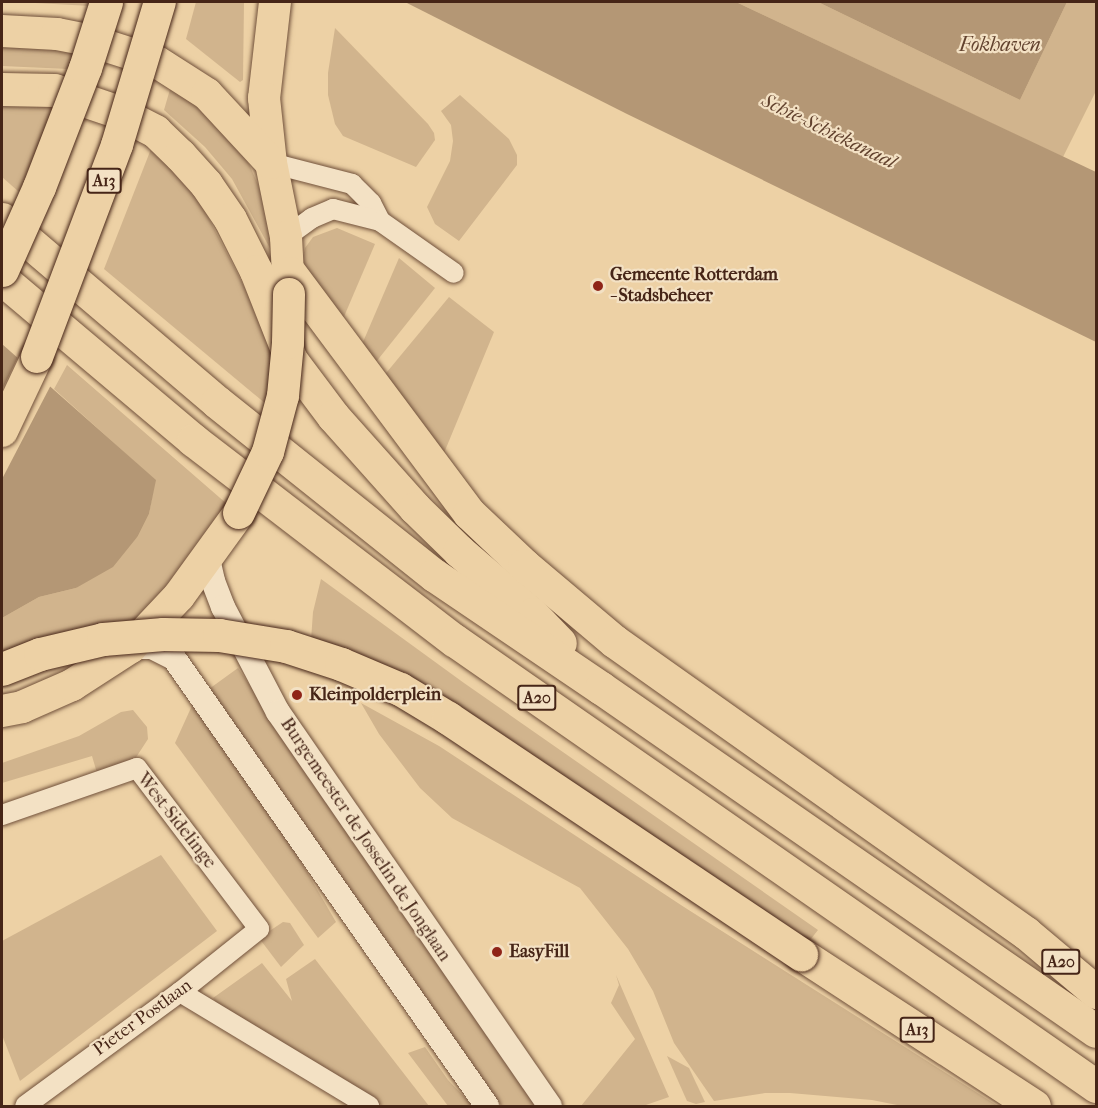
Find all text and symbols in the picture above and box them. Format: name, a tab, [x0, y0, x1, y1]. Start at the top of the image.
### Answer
water label: Fokhaven	[959, 32, 1041, 56]
water label: Schie-Schiekanaal	[758, 88, 900, 174]
road number: A13	[86, 168, 122, 194]
place label: Gemeente Rotterdam - Stadsbeheer	[610, 265, 778, 308]
marker: Gemeente Rotterdam - Stadsbeheer	[591, 279, 605, 293]
place label: Kleinpolderplein	[309, 684, 441, 706]
road number: A20	[516, 685, 558, 711]
marker: Kleinpolderplein	[290, 688, 304, 702]
street label: Burgemeester de Josselin de Jonglaan	[275, 714, 455, 966]
street label: West-Sidelinge	[132, 769, 220, 873]
place label: EasyFill	[509, 941, 569, 963]
marker: EasyFill	[490, 945, 504, 959]
road number: A20	[1040, 949, 1082, 975]
street label: Pieter Postlaan	[90, 975, 196, 1061]
road number: A13	[899, 1017, 935, 1043]

